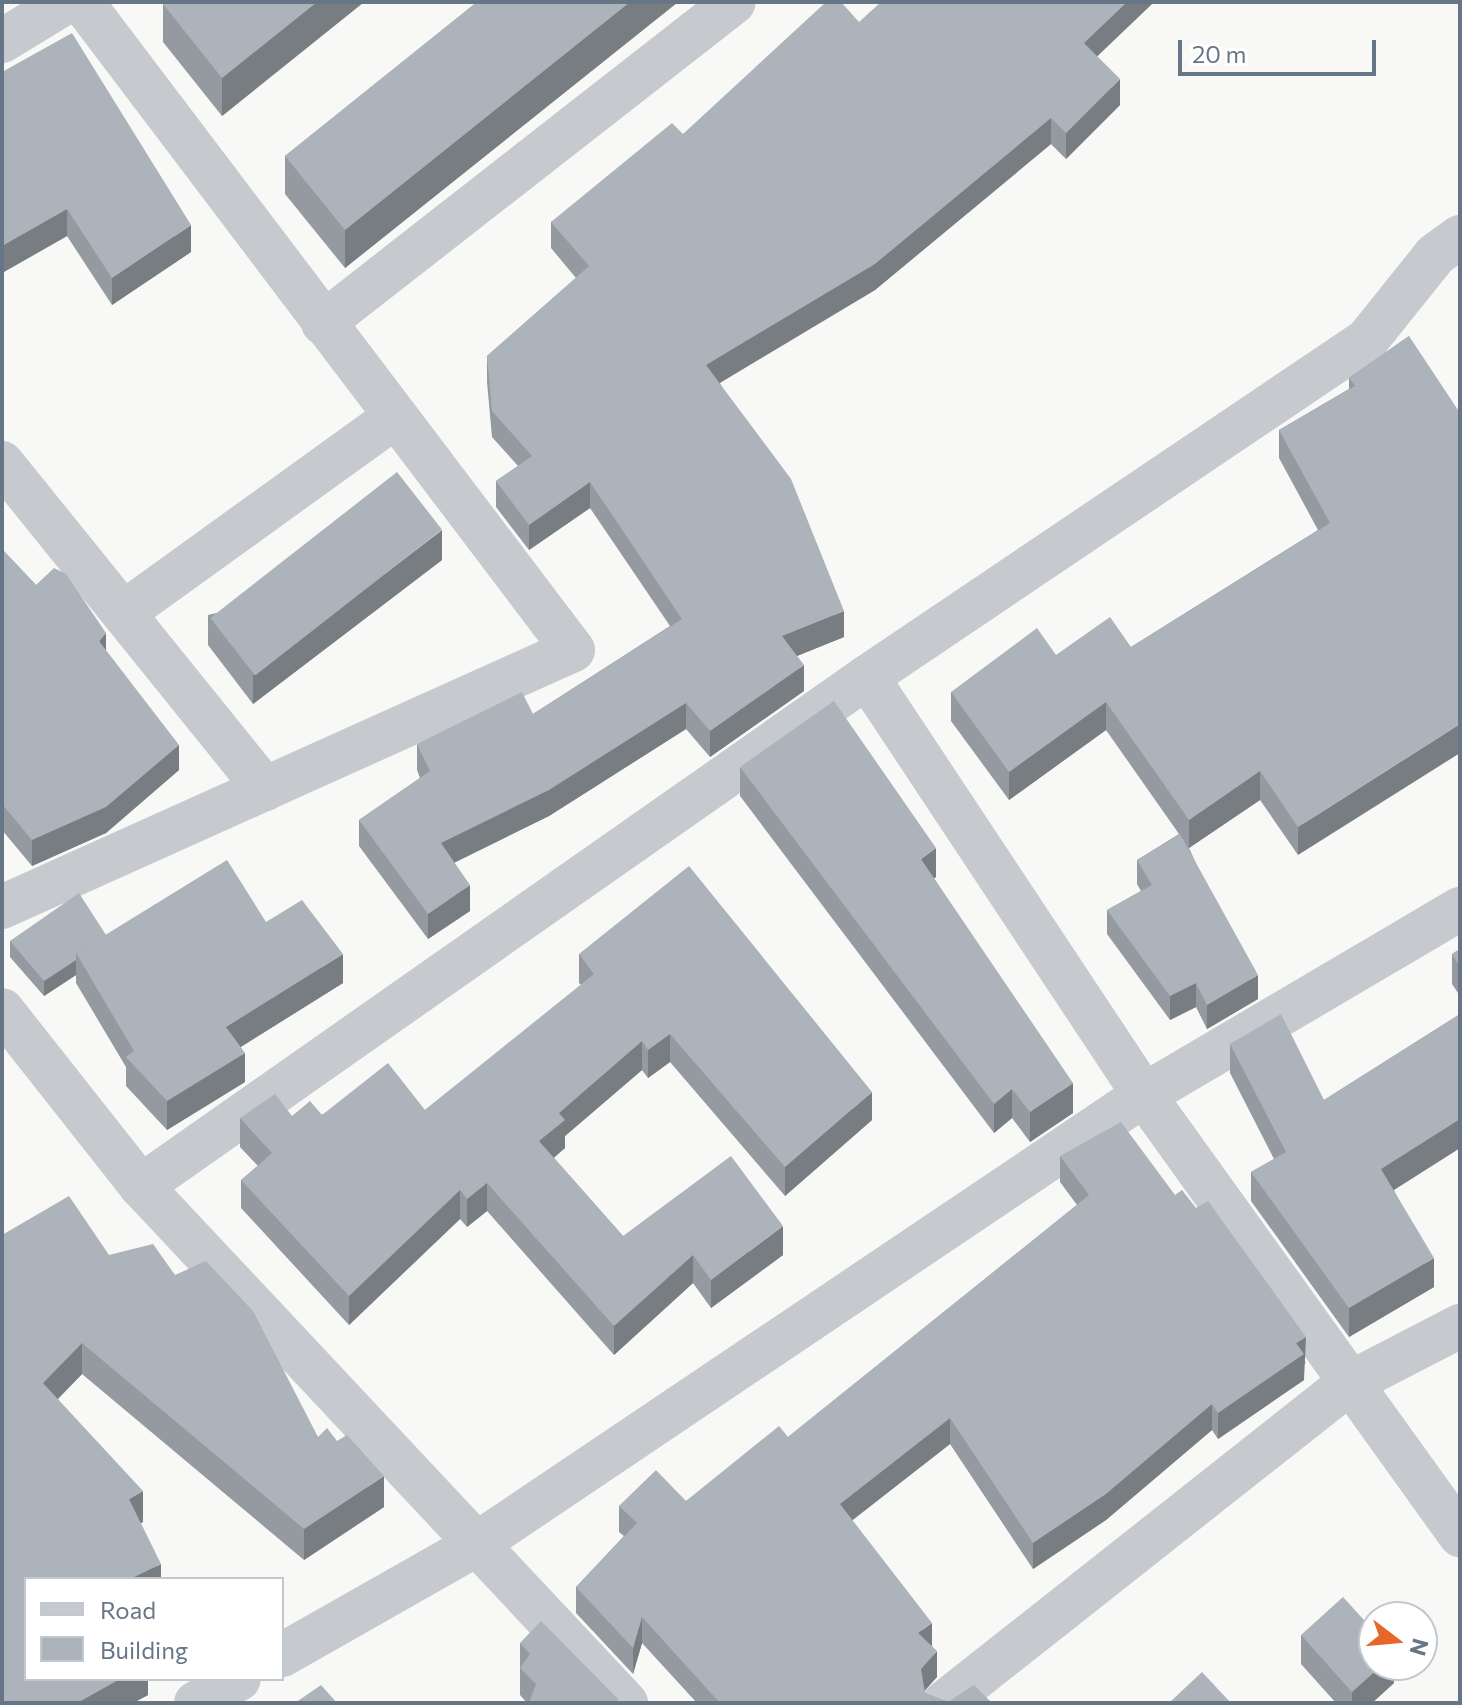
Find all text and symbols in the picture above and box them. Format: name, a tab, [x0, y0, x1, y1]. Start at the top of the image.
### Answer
scale bar	[1182, 24, 1380, 74]
text: 20 m	[1192, 39, 1246, 68]
legend	[24, 1577, 284, 1681]
text: Road	[100, 1595, 156, 1624]
north arrow	[1358, 1601, 1438, 1681]
text: Building	[100, 1635, 188, 1664]
text: N	[1404, 1636, 1435, 1659]

